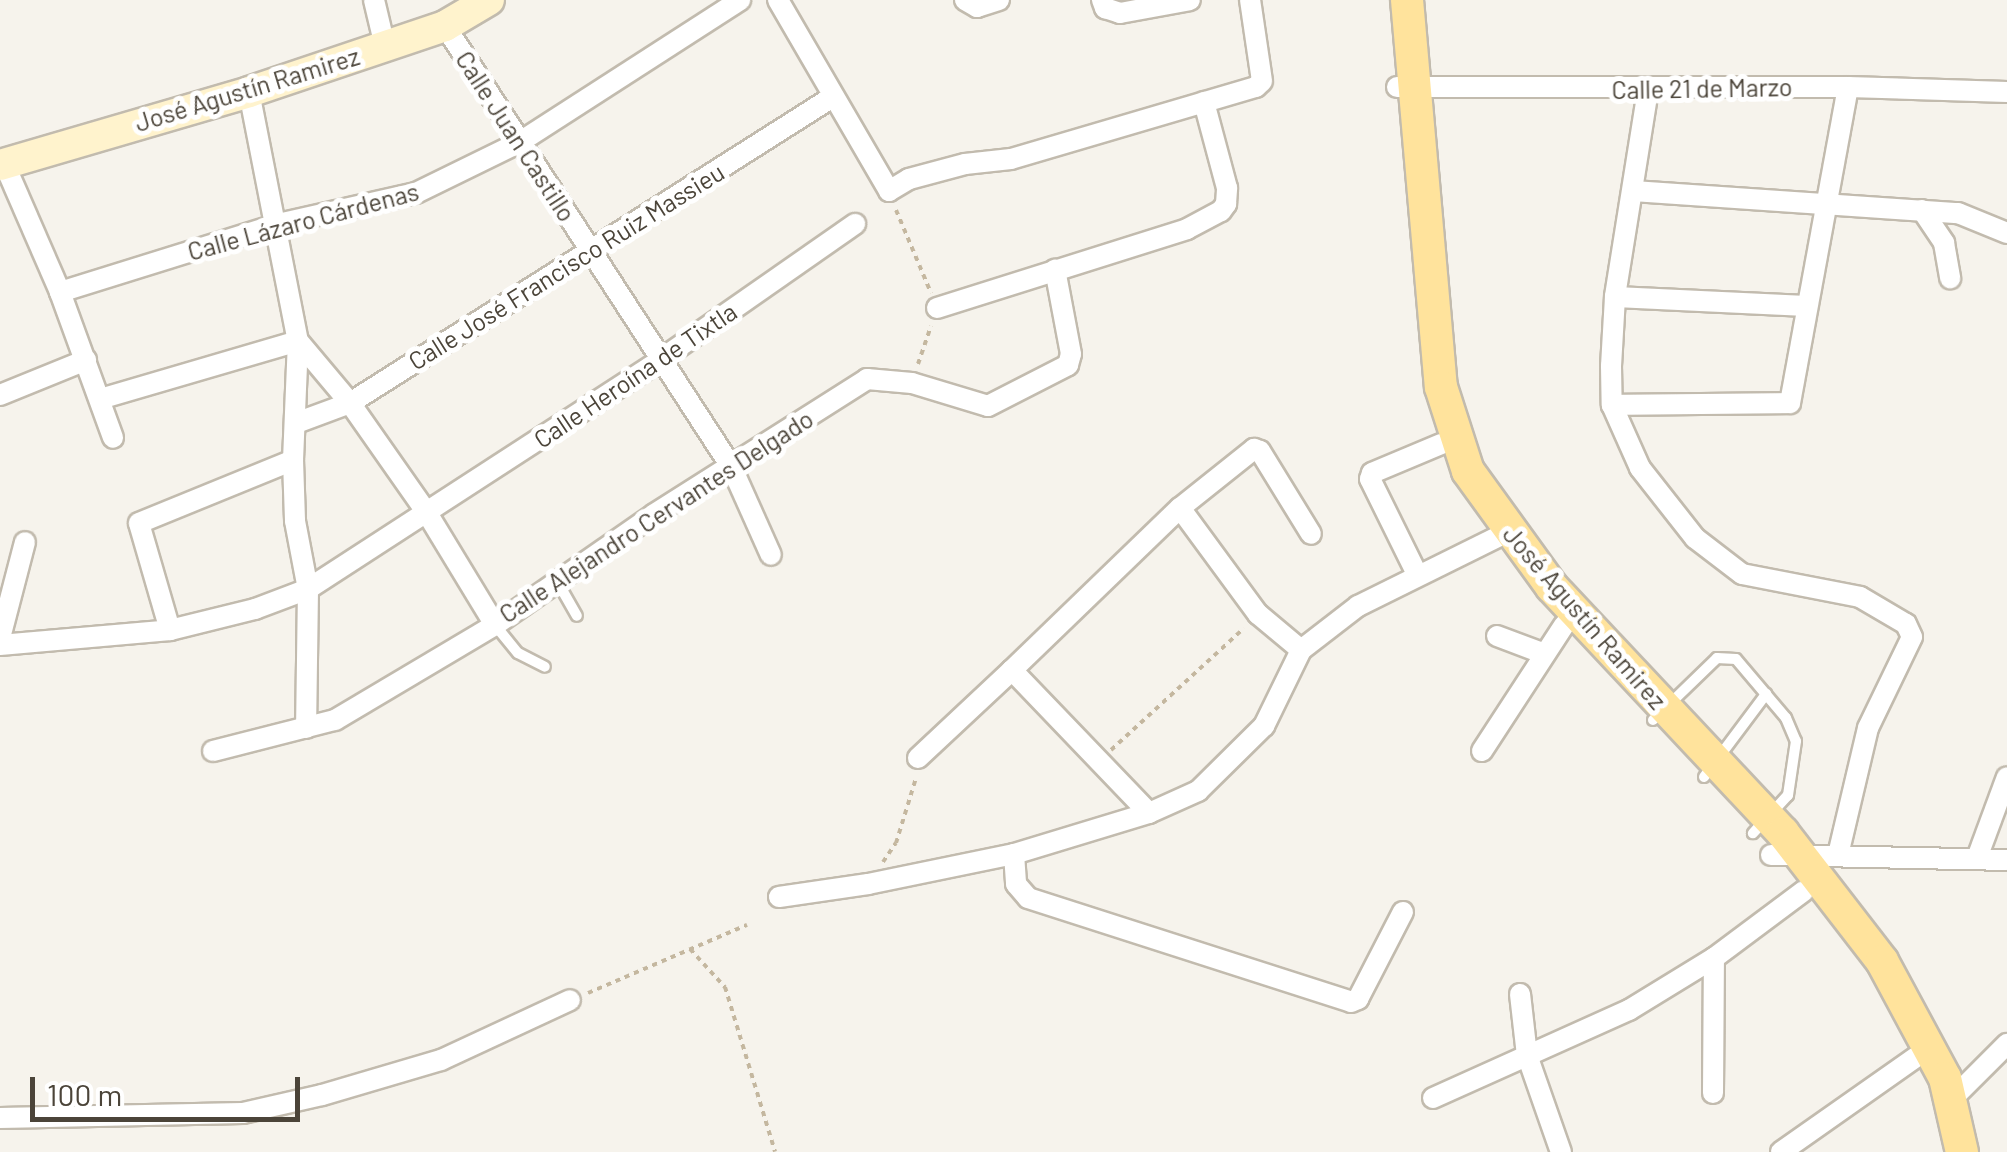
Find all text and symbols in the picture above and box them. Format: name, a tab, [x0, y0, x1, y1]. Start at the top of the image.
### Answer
street label: José Agustín Ramirez	[131, 41, 363, 137]
street label: Calle Juan Castillo	[450, 45, 582, 227]
street label: Calle 21 de Marzo	[1611, 71, 1793, 105]
street label: Calle José Francisco Ruiz Massieu	[403, 156, 729, 376]
street label: Calle Lázaro Cárdenas	[184, 176, 422, 266]
street label: Calle Heroína de Tixtla	[528, 296, 742, 454]
street label: Calle Alejandro Cervantes Delgado	[493, 403, 819, 629]
street label: José Agustín Ramirez	[1497, 519, 1673, 715]
scale bar	[35, 1057, 305, 1119]
text: 100 m	[47, 1076, 122, 1112]

